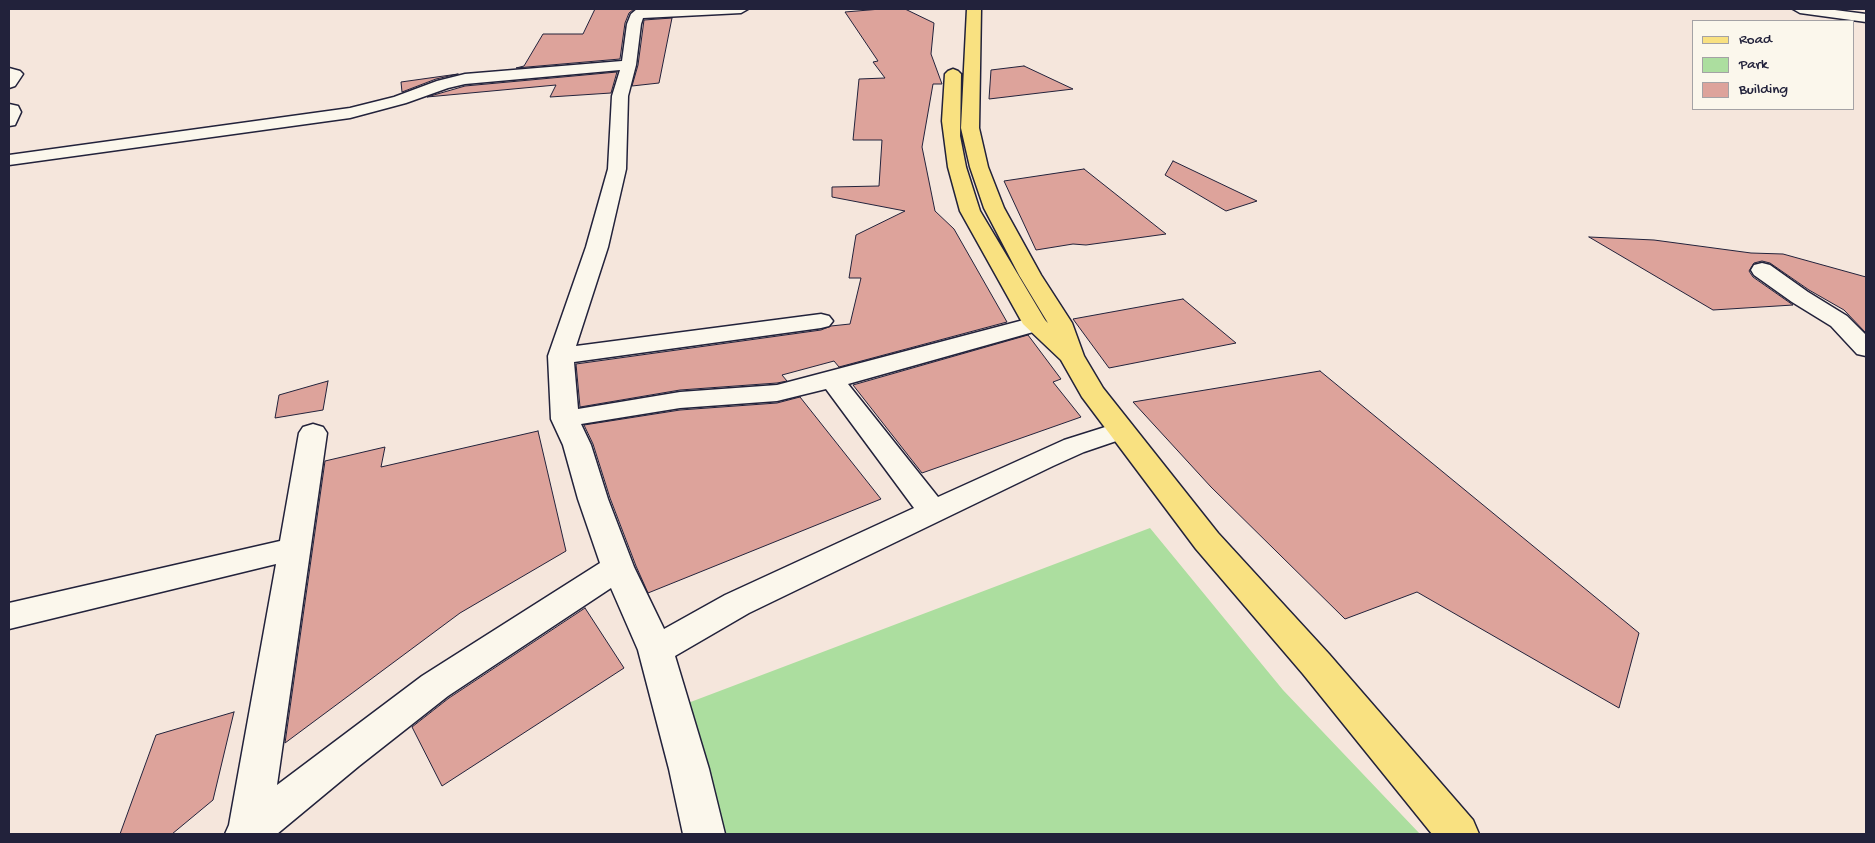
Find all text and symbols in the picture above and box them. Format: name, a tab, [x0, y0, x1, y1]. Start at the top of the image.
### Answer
legend	[1692, 20, 1855, 110]
text: Road	[1739, 31, 1772, 49]
text: Park	[1739, 56, 1768, 74]
text: Building	[1739, 81, 1788, 99]

